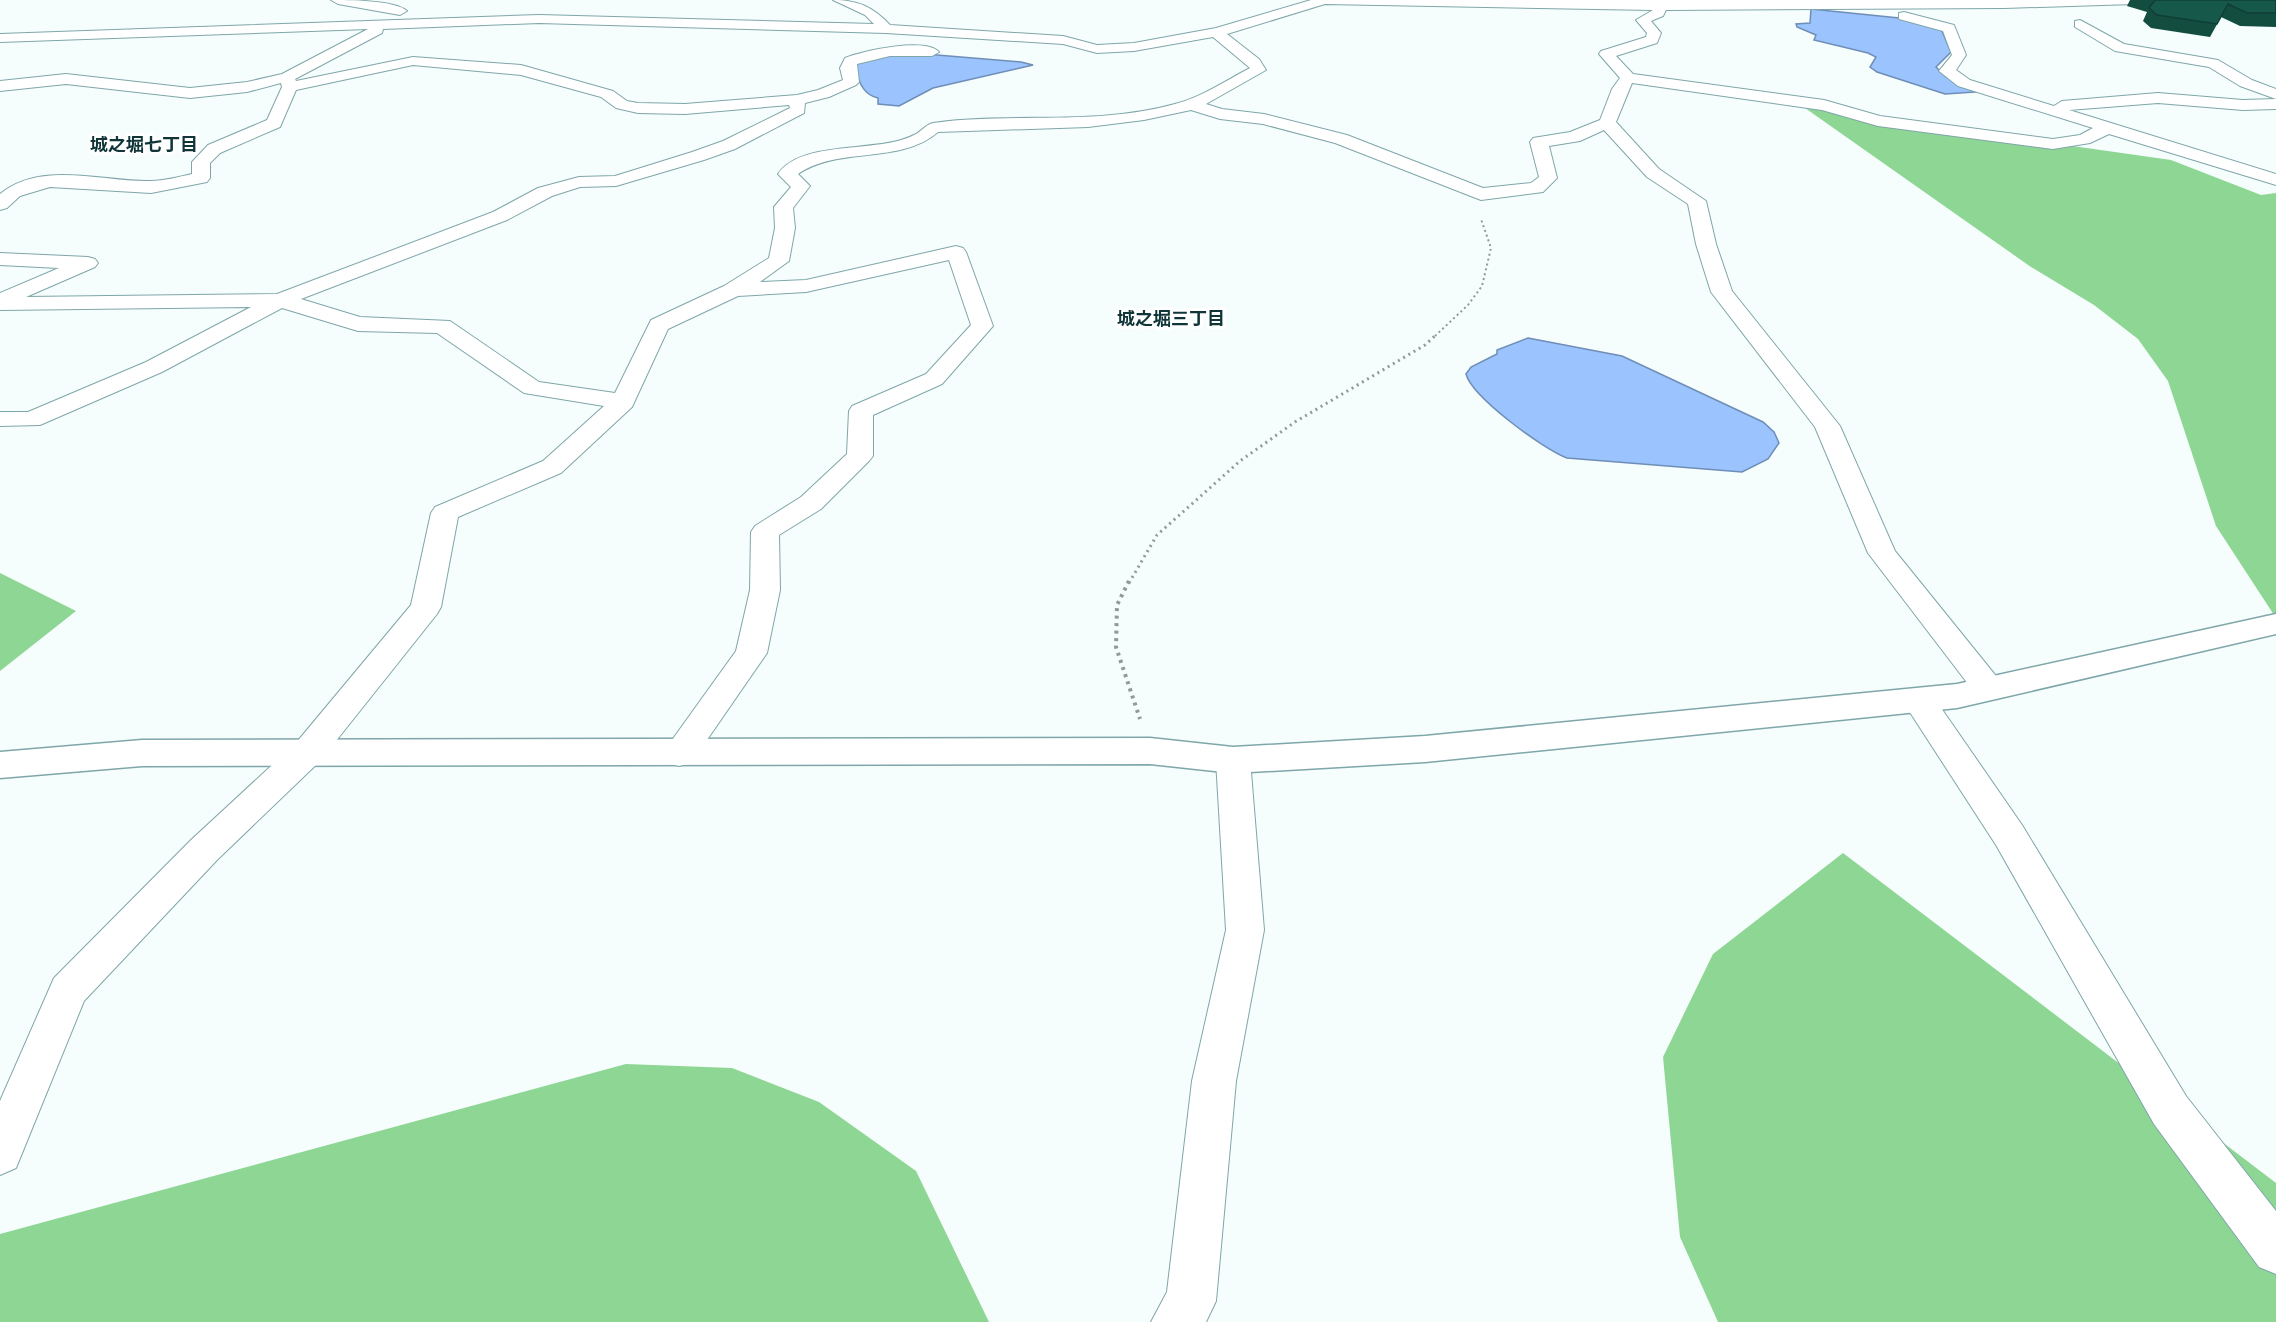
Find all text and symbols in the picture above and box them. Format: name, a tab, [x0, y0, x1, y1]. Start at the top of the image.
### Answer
district label: 城之堀七丁目	[90, 133, 198, 155]
district label: 城之堀三丁目	[1117, 307, 1225, 329]

